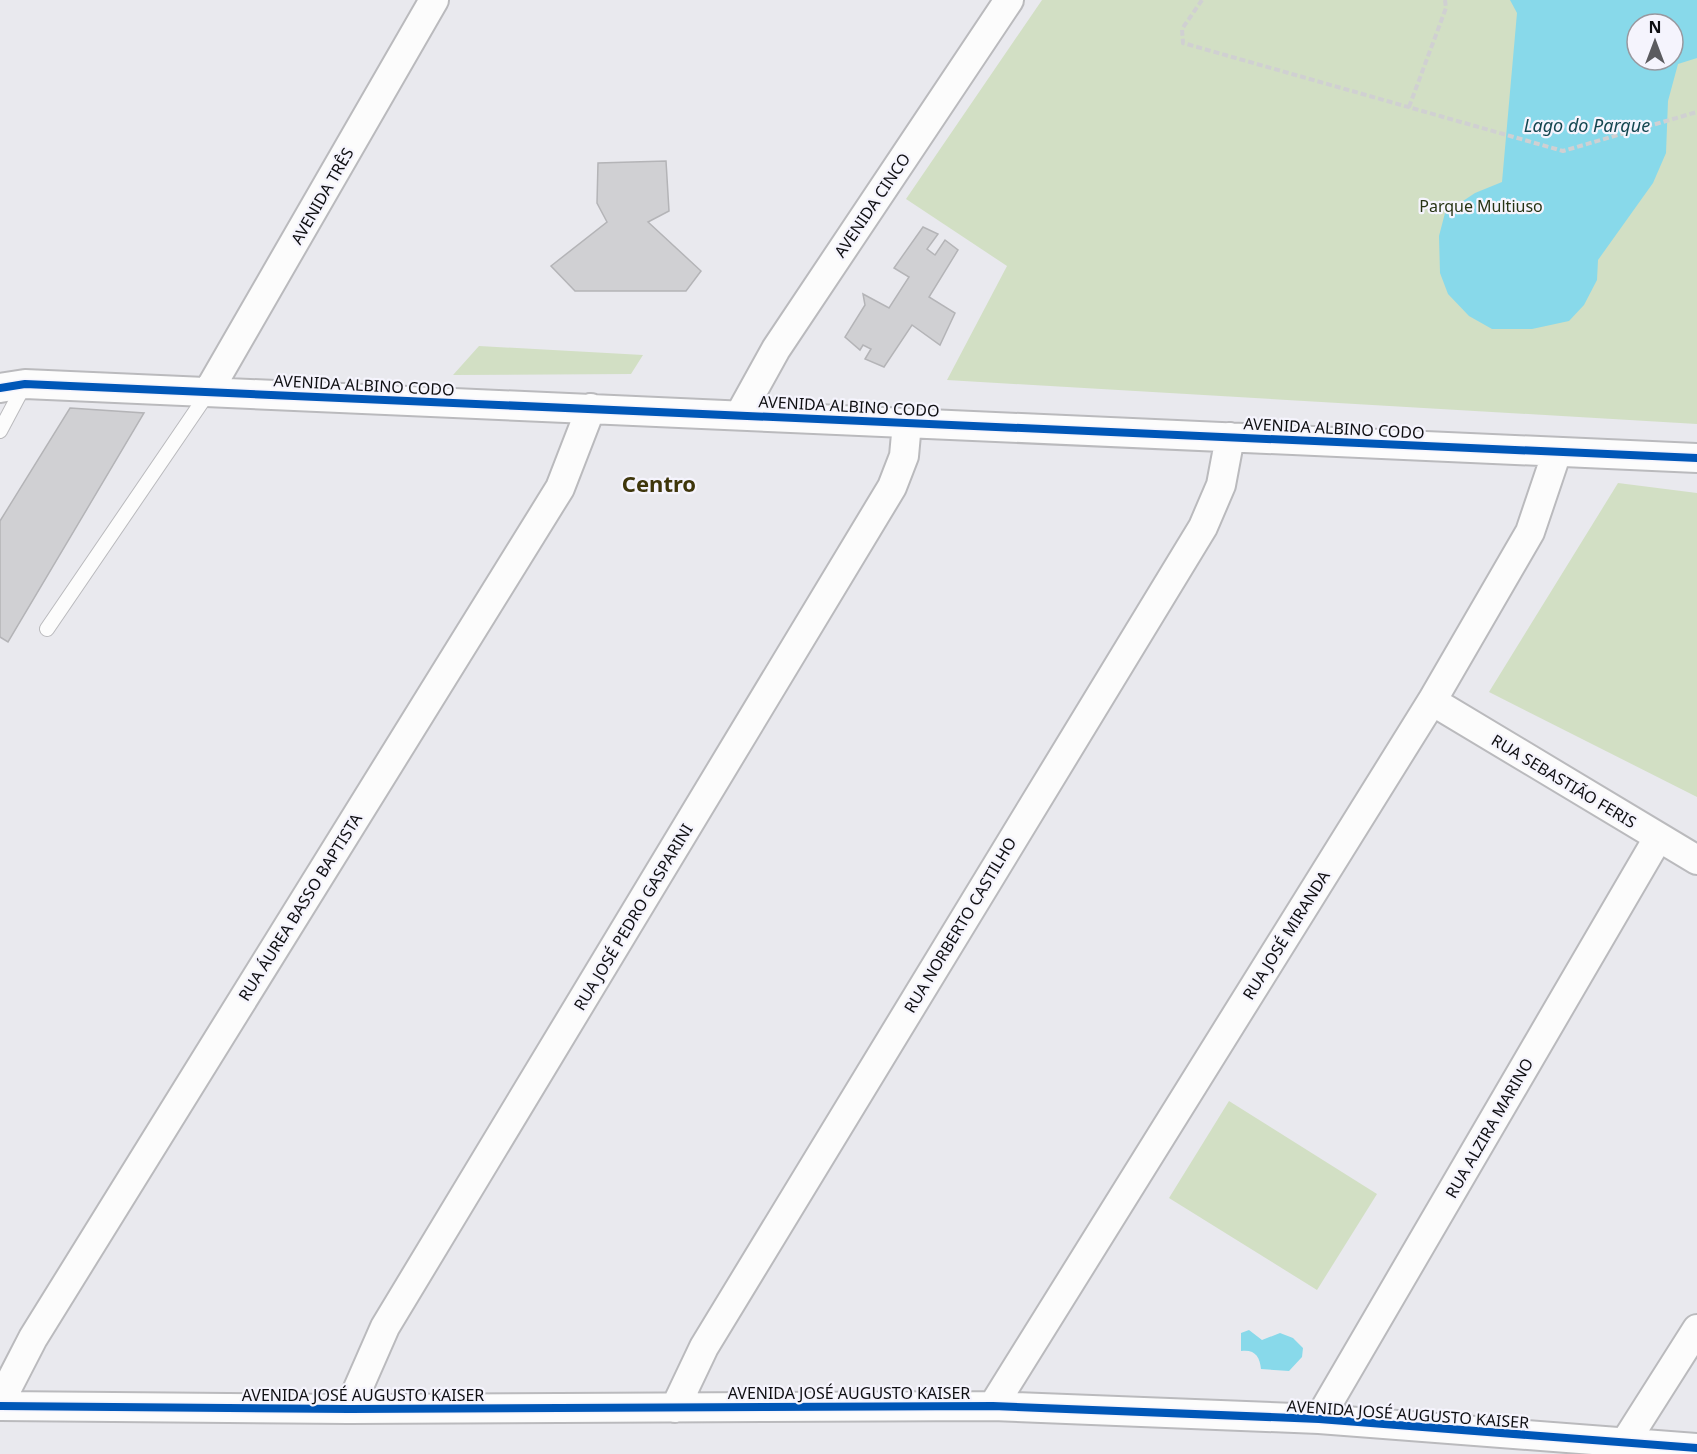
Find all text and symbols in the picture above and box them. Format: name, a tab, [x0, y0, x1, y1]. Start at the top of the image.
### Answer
north arrow	[1625, 12, 1685, 72]
text: N	[1648, 16, 1662, 38]
water label: Lago do Parque	[1524, 113, 1650, 137]
street label: AVENIDA TRÊS	[285, 144, 359, 248]
street label: AVENIDA CINCO	[829, 149, 915, 261]
park label: Parque Multiuso	[1419, 195, 1543, 217]
street label: AVENIDA ALBINO CODO	[273, 369, 455, 401]
street label: AVENIDA ALBINO CODO	[758, 390, 940, 422]
street label: AVENIDA ALBINO CODO	[1243, 412, 1425, 444]
district label: Centro	[622, 468, 696, 498]
street label: RUA SEBASTIÃO FERIS	[1488, 729, 1641, 833]
street label: RUA ÁUREA BASSO BAPTISTA	[233, 808, 367, 1005]
street label: RUA JOSÉ PEDRO GASPARINI	[568, 820, 698, 1014]
street label: RUA NORBERTO CASTILHO	[899, 833, 1021, 1017]
street label: RUA JOSÉ MIRANDA	[1237, 866, 1335, 1004]
street label: RUA ALZIRA MARINO	[1440, 1054, 1538, 1202]
street label: AVENIDA JOSÉ AUGUSTO KAISER	[728, 1382, 970, 1404]
street label: AVENIDA JOSÉ AUGUSTO KAISER	[242, 1384, 484, 1406]
street label: AVENIDA JOSÉ AUGUSTO KAISER	[1286, 1395, 1530, 1433]

